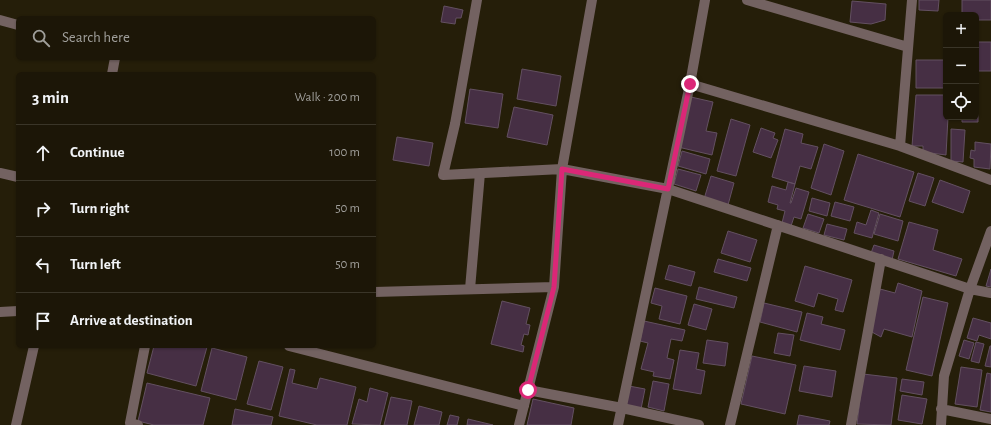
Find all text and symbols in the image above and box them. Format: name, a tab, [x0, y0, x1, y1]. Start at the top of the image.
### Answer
map controls	[943, 12, 979, 120]
button: +	[943, 12, 979, 48]
search box	[16, 16, 376, 60]
icon: search	[30, 27, 52, 49]
text: Search here	[62, 30, 130, 45]
button: −	[943, 48, 979, 84]
route end	[681, 75, 699, 93]
button: locate	[943, 84, 979, 120]
text: 3 min	[32, 89, 69, 106]
text: Walk · 200 m	[294, 91, 360, 104]
icon: ahead	[32, 142, 54, 164]
text: Continue	[70, 145, 125, 160]
text: 100 m	[329, 146, 360, 159]
icon: right	[32, 198, 54, 220]
text: Turn right	[70, 201, 129, 216]
text: 50 m	[335, 202, 360, 215]
icon: left	[32, 254, 54, 276]
text: Turn left	[70, 257, 121, 272]
text: 50 m	[335, 258, 360, 271]
icon: arrive	[32, 310, 54, 332]
text: Arrive at destination	[70, 313, 193, 328]
route start	[519, 381, 537, 399]

